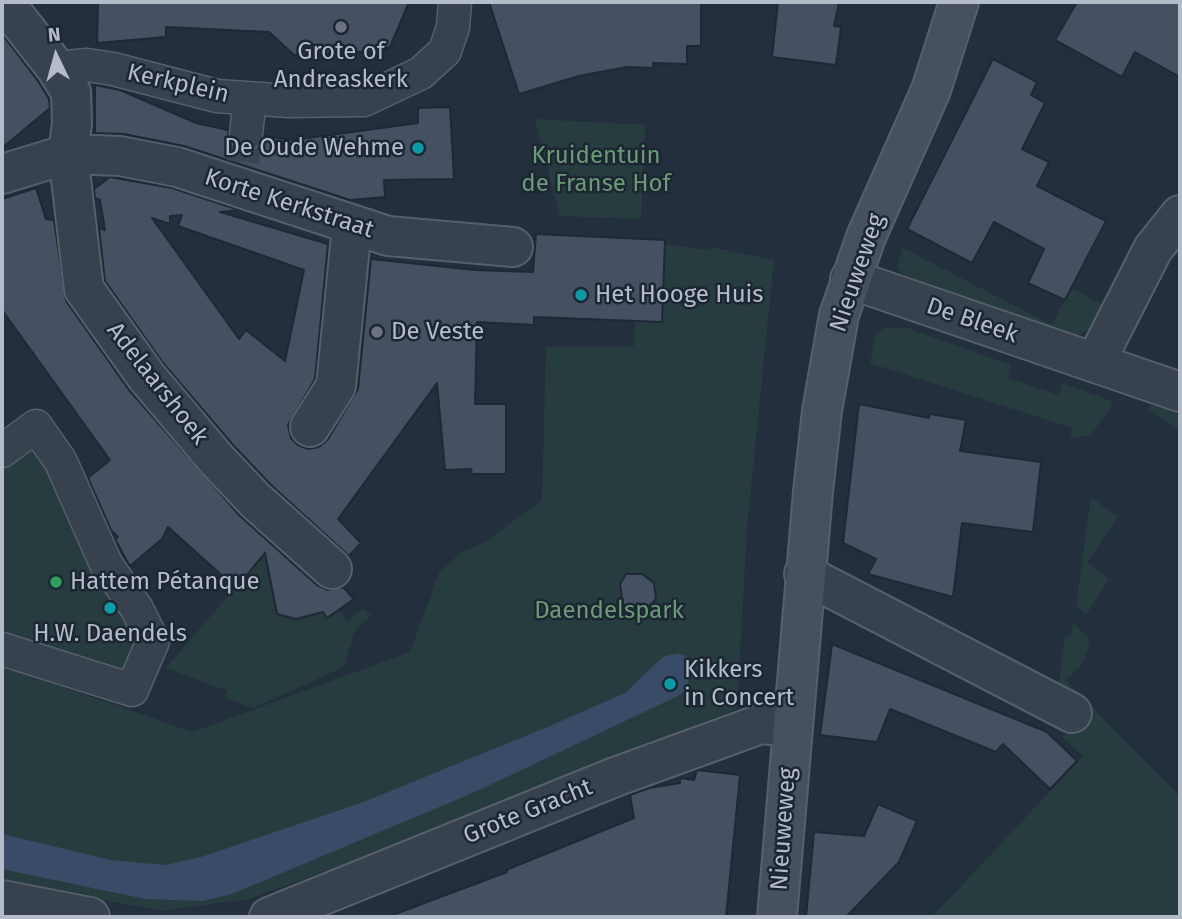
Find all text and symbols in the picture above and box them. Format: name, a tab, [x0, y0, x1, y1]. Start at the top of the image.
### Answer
marker: Grote of Andreaskerk	[333, 19, 349, 35]
north arrow	[21, 21, 91, 91]
text: N	[47, 23, 61, 47]
place label: Grote of Andreaskerk	[274, 38, 408, 94]
street label: Kerkplein	[124, 58, 232, 110]
place label: De Oude Wehme	[224, 134, 404, 162]
marker: De Oude Wehme	[410, 140, 426, 156]
park label: Kruidentuin de Franse Hof	[521, 142, 671, 198]
street label: Korte Kerkstraat	[201, 163, 377, 245]
street label: Nieuweweg	[824, 210, 892, 336]
place label: Het Hooge Huis	[595, 281, 764, 309]
marker: Het Hooge Huis	[573, 287, 589, 303]
street label: De Bleek	[922, 292, 1022, 350]
street label: Adelaarshoek	[100, 317, 214, 451]
place label: De Veste	[391, 318, 484, 346]
marker: De Veste	[369, 324, 385, 340]
place label: Hattem Pétanque	[70, 568, 260, 596]
marker: Hattem Pétanque	[48, 574, 64, 590]
park label: Daendelspark	[534, 597, 684, 625]
marker: H.W. Daendels	[102, 600, 118, 616]
place label: H.W. Daendels	[33, 620, 187, 648]
place label: Kikkers in Concert	[684, 656, 794, 712]
marker: Kikkers in Concert	[662, 676, 678, 692]
street label: Nieuweweg	[765, 767, 803, 891]
street label: Grote Gracht	[459, 773, 597, 851]

